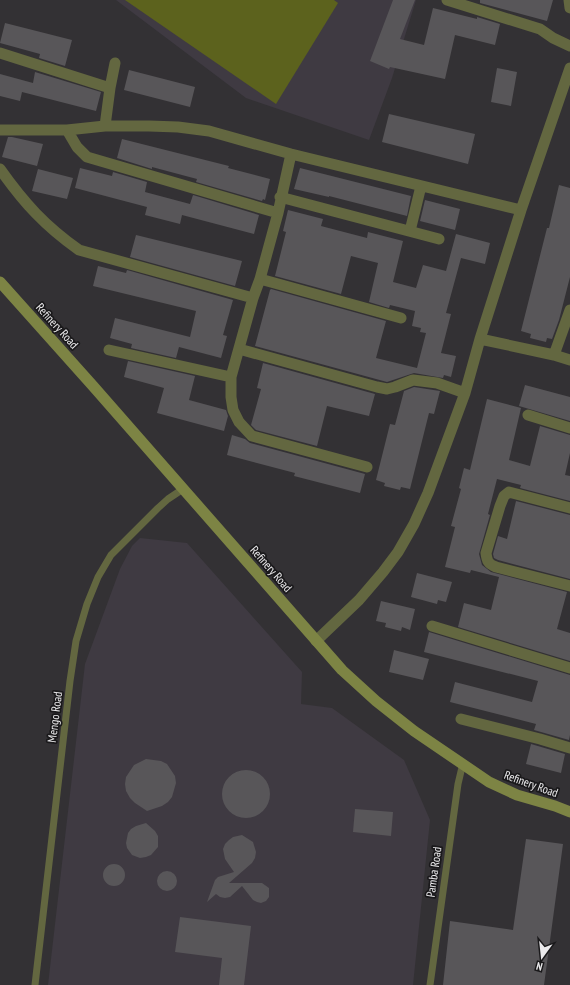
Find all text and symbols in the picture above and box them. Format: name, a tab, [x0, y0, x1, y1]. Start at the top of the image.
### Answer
street label: Refinery Road	[33, 300, 82, 352]
street label: Refinery Road	[247, 543, 295, 595]
street label: Mengo Road	[44, 691, 65, 743]
street label: Refinery Road	[502, 767, 560, 800]
street label: Pamba Road	[423, 846, 444, 898]
north arrow	[522, 937, 562, 977]
text: N	[535, 959, 544, 974]

